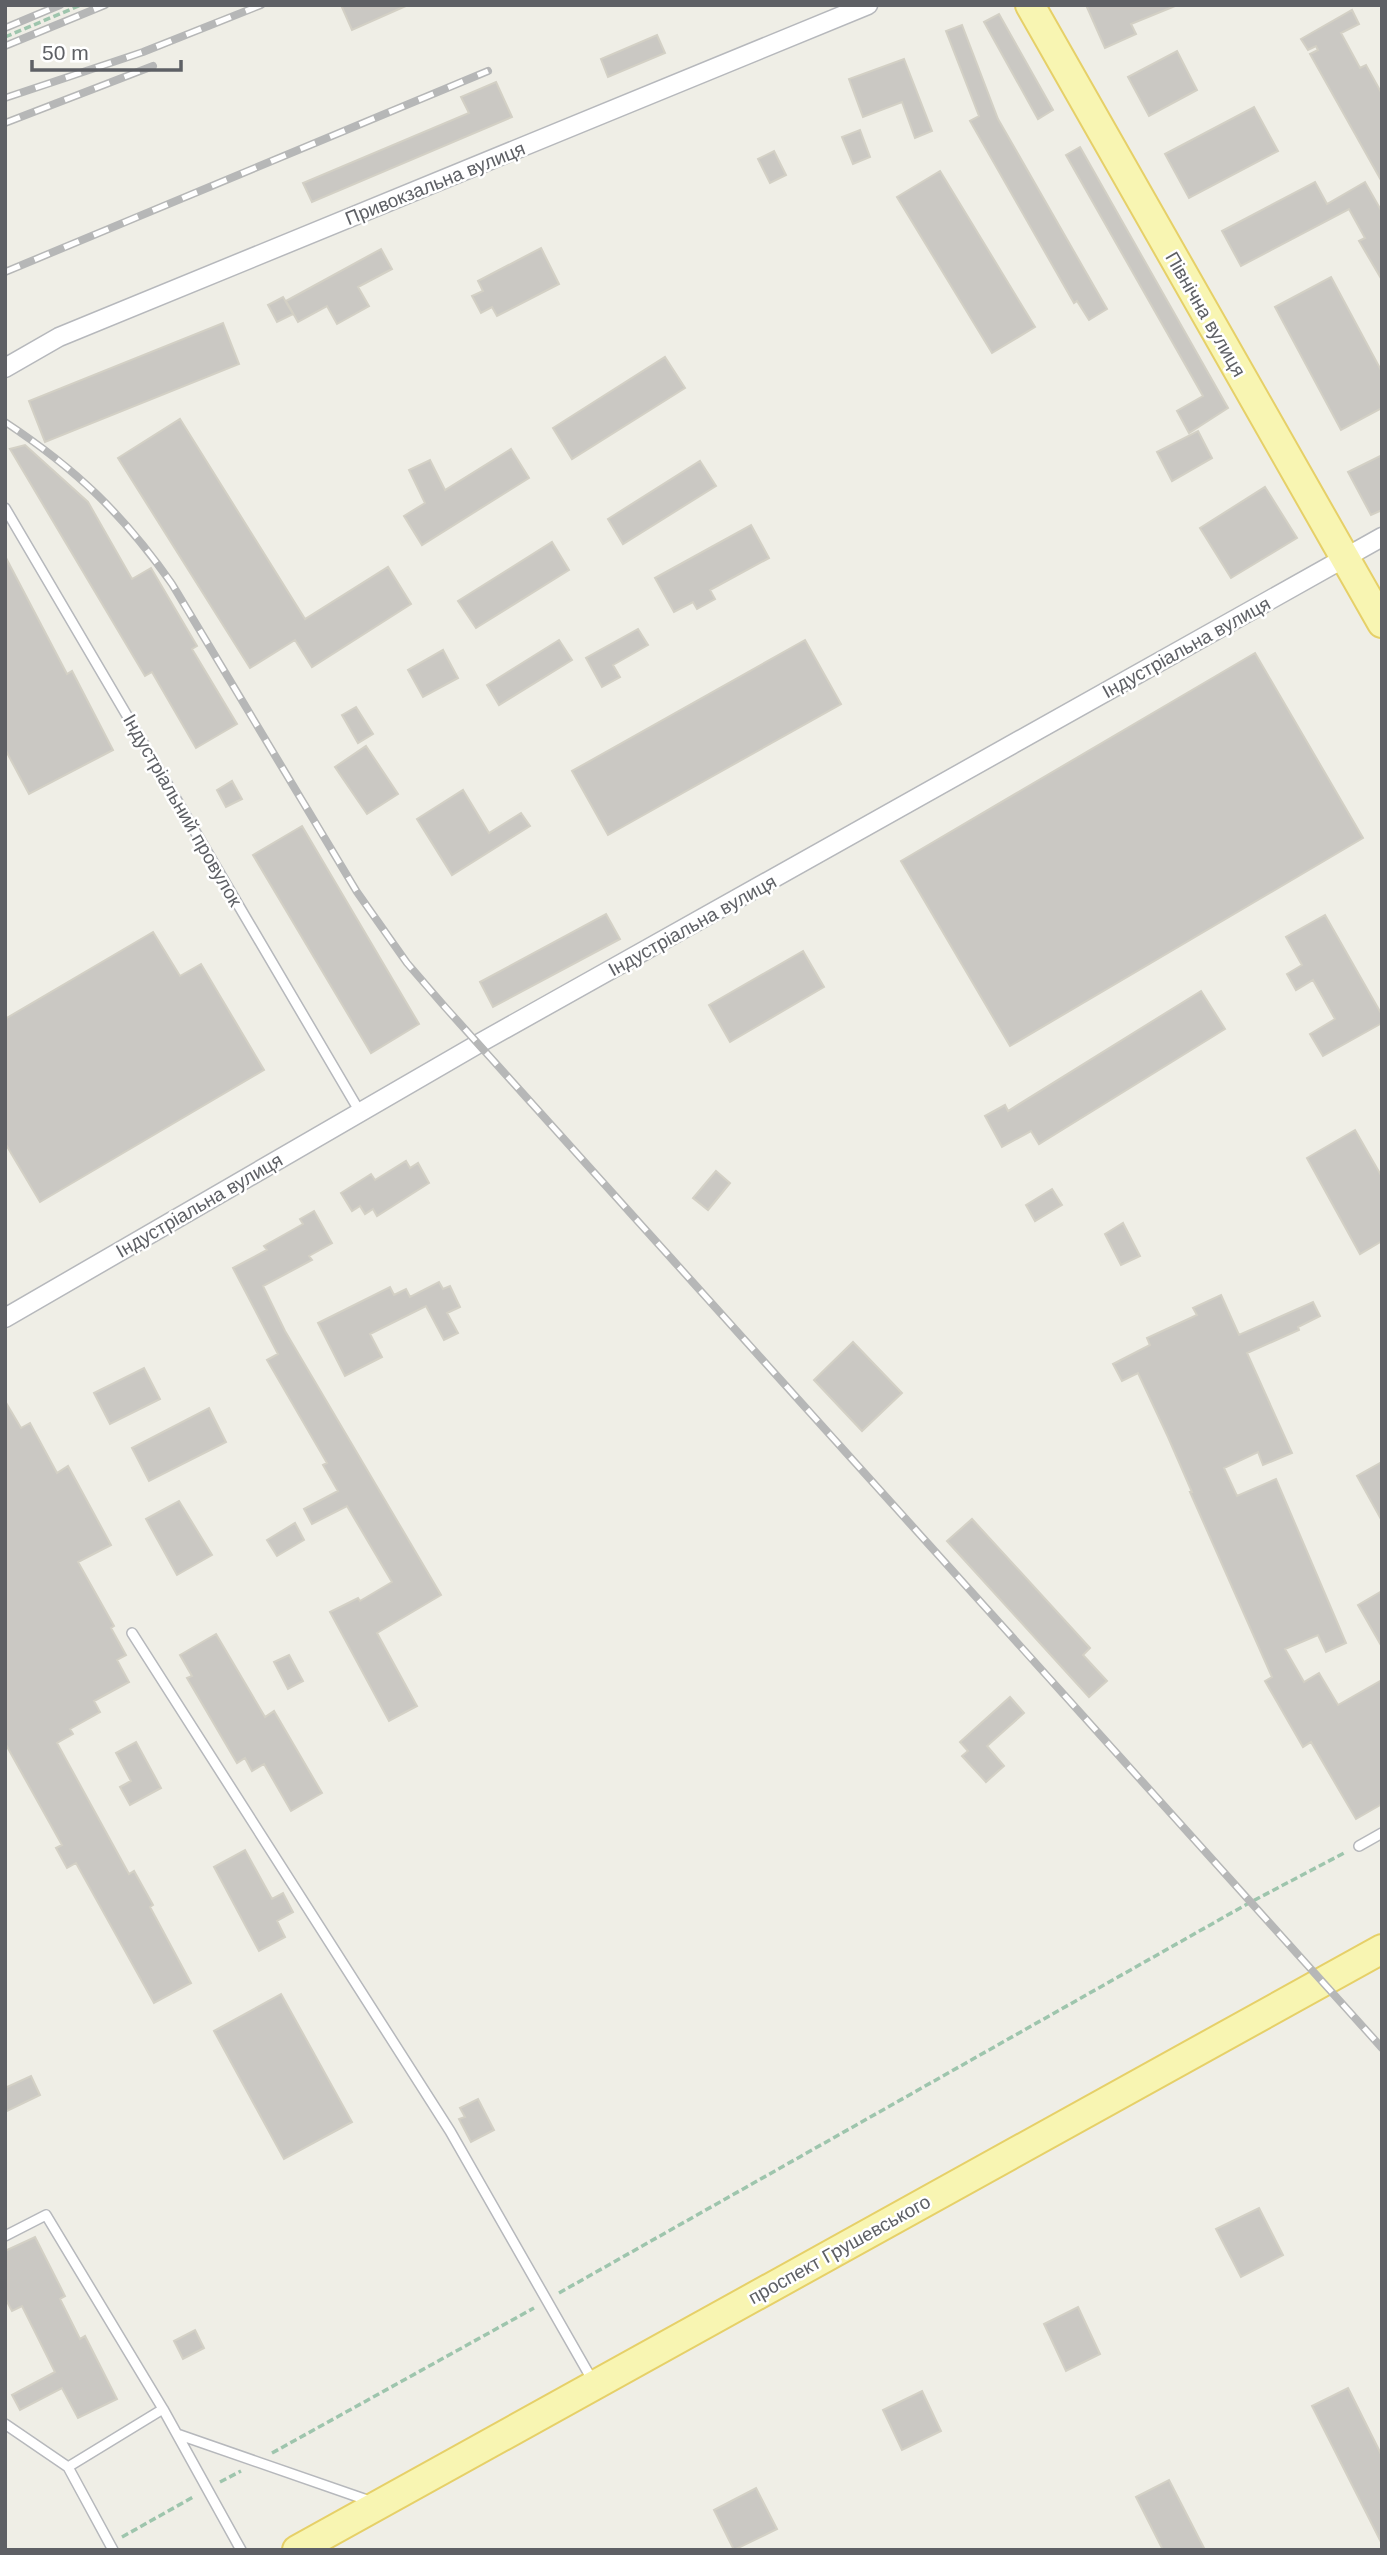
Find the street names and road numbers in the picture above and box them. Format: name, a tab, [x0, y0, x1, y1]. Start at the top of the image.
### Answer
street label: Привокзальна вулиця	[342, 138, 528, 229]
street label: Північна вулиця	[1161, 248, 1250, 380]
street label: Індустріальна вулиця	[1099, 593, 1274, 702]
street label: Індустріальний провулок	[119, 711, 247, 911]
street label: Індустріальна вулиця	[605, 871, 780, 980]
street label: Індустріальна вулиця	[112, 1149, 286, 1262]
street label: проспект Грушевського	[745, 2191, 934, 2308]

